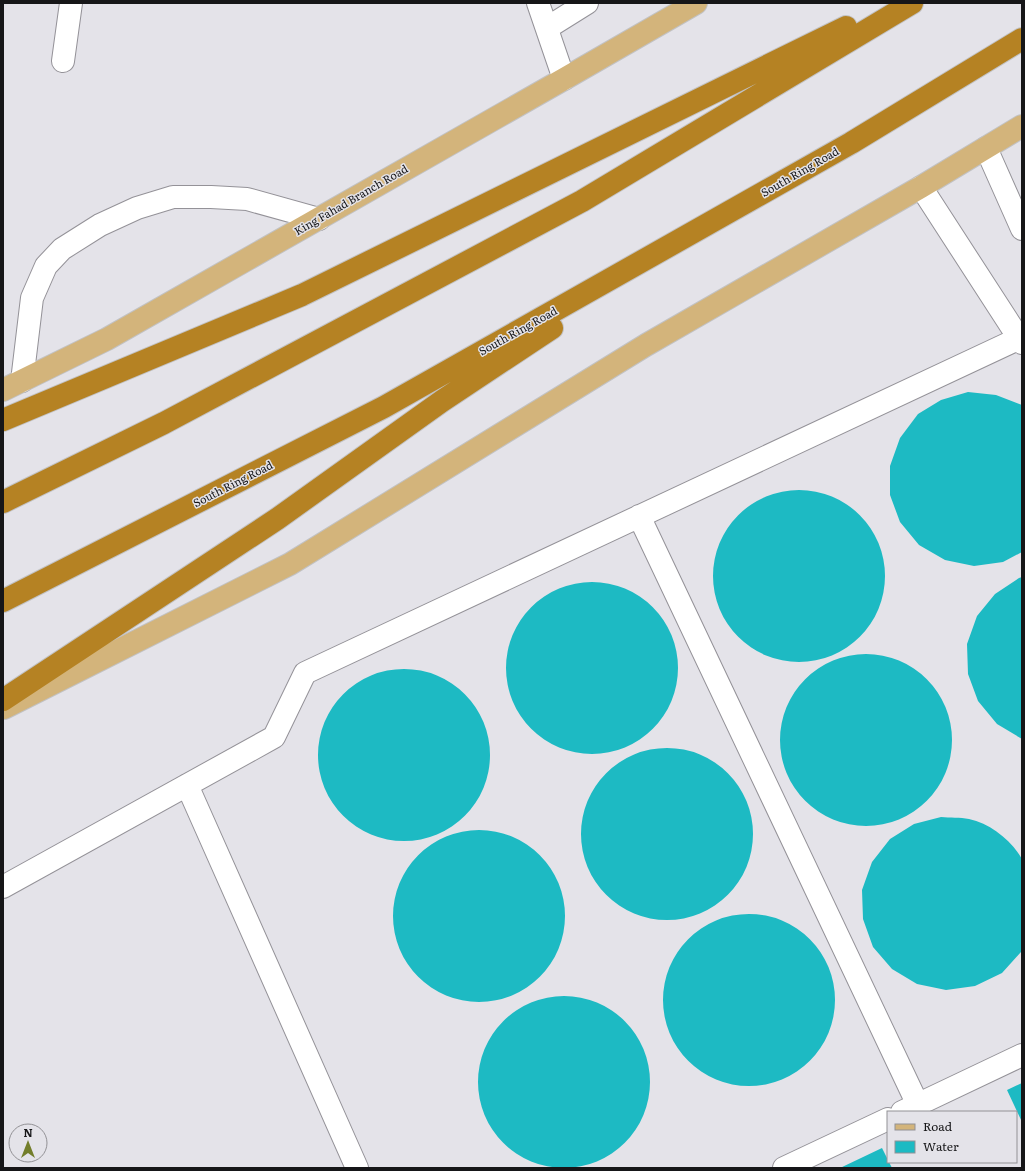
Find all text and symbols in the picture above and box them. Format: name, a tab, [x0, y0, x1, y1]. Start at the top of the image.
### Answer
street label: South Ring Road	[758, 142, 842, 200]
street label: King Fahad Branch Road	[291, 160, 411, 238]
street label: South Ring Road	[475, 302, 560, 358]
street label: South Ring Road	[190, 456, 275, 510]
legend	[887, 1111, 1017, 1163]
text: Road	[923, 1117, 953, 1135]
north arrow	[8, 1123, 48, 1163]
text: N	[23, 1124, 33, 1140]
text: Water	[923, 1137, 959, 1155]

